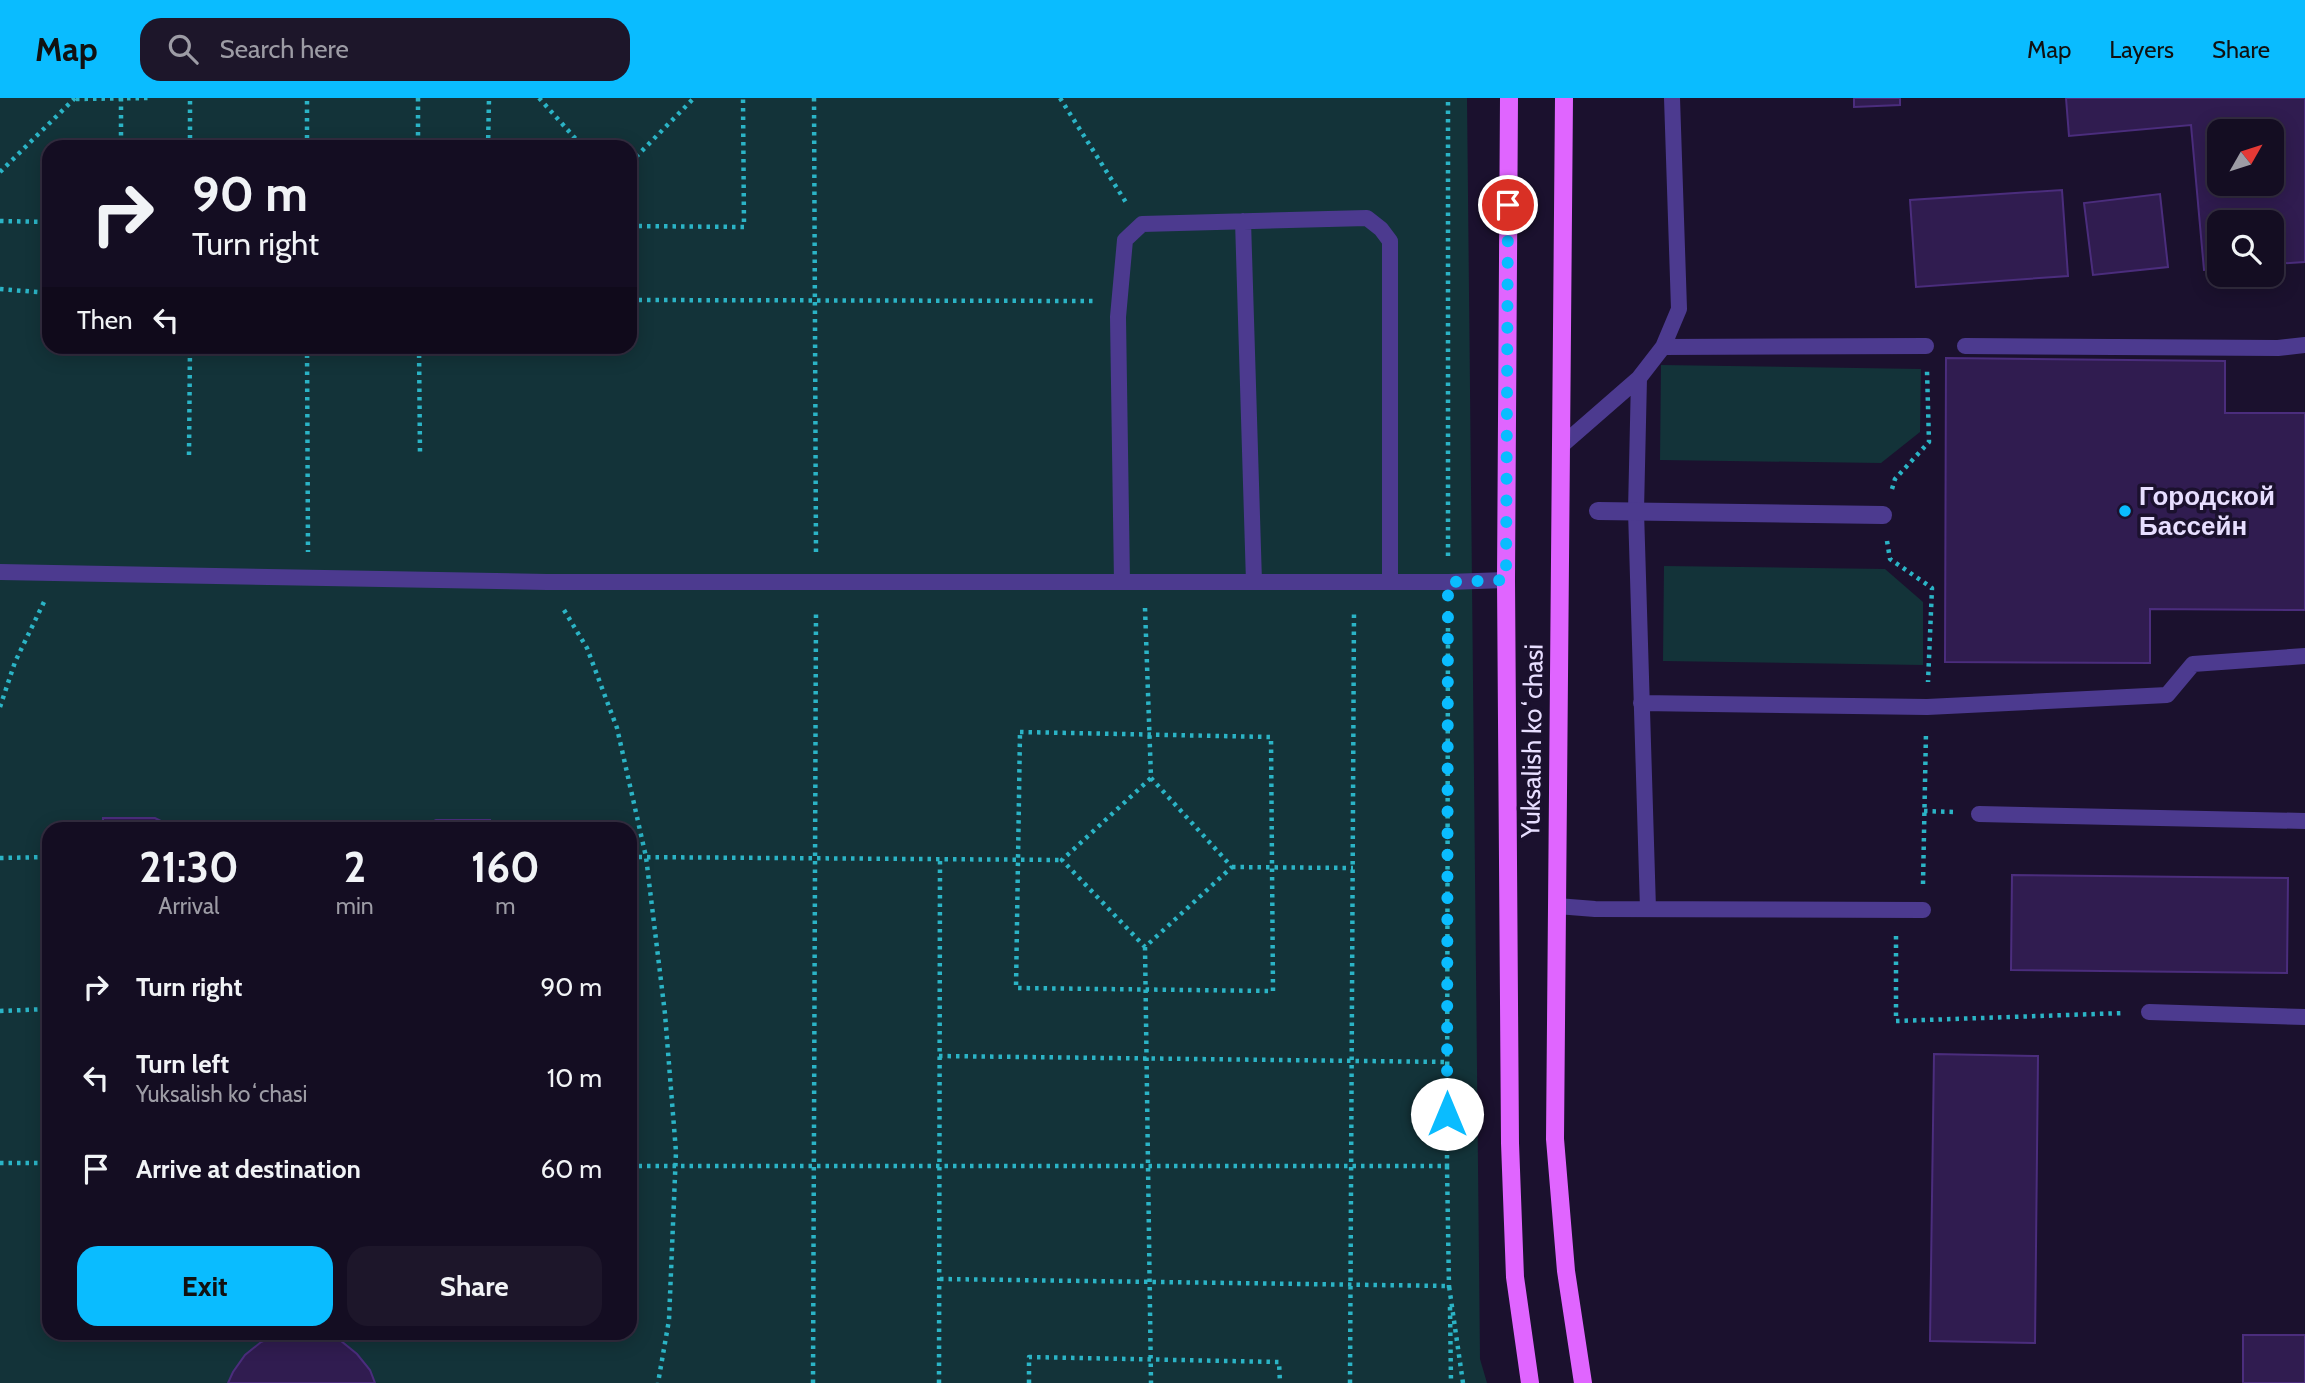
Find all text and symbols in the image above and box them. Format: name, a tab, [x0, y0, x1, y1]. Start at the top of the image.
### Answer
search box	[140, 18, 630, 81]
text: Map	[35, 29, 98, 69]
icon: search	[164, 30, 202, 68]
text: Search here	[220, 33, 349, 65]
text: Map	[2027, 35, 2071, 64]
text: Layers	[2109, 35, 2174, 64]
text: Share	[2212, 35, 2270, 64]
north arrow	[2207, 119, 2284, 196]
map controls	[2207, 119, 2284, 287]
text: 90 m	[192, 164, 308, 223]
icon: right	[77, 168, 168, 259]
pin	[1478, 175, 1538, 235]
icon: arrive	[1489, 186, 1527, 224]
button: search	[2207, 210, 2284, 287]
text: Turn right	[192, 224, 319, 263]
icon: left	[147, 301, 185, 339]
text: Then	[77, 304, 133, 336]
place label: Городской Бассейн	[2139, 480, 2275, 542]
marker: Городской Бассейн	[2117, 503, 2133, 519]
street label: Yuksalish koʻchasi	[1514, 644, 1550, 839]
text: 21:30	[139, 841, 239, 893]
text: 2	[344, 841, 366, 893]
text: 160	[471, 841, 540, 893]
text: Arrival	[158, 892, 220, 920]
text: min	[336, 892, 374, 920]
text: m	[495, 892, 515, 920]
icon: right	[77, 968, 115, 1006]
text: Turn right	[136, 971, 242, 1003]
text: 90 m	[540, 971, 602, 1003]
text: Turn left	[136, 1048, 229, 1080]
icon: left	[77, 1059, 115, 1097]
text: 10 m	[547, 1062, 602, 1094]
position arrow	[1410, 1077, 1484, 1151]
text: Yuksalish koʻchasi	[136, 1080, 307, 1108]
icon: arrive	[77, 1150, 115, 1188]
text: Arrive at destination	[136, 1153, 361, 1185]
text: 60 m	[540, 1153, 602, 1185]
button: Exit	[77, 1246, 333, 1326]
button: Share	[347, 1246, 602, 1326]

